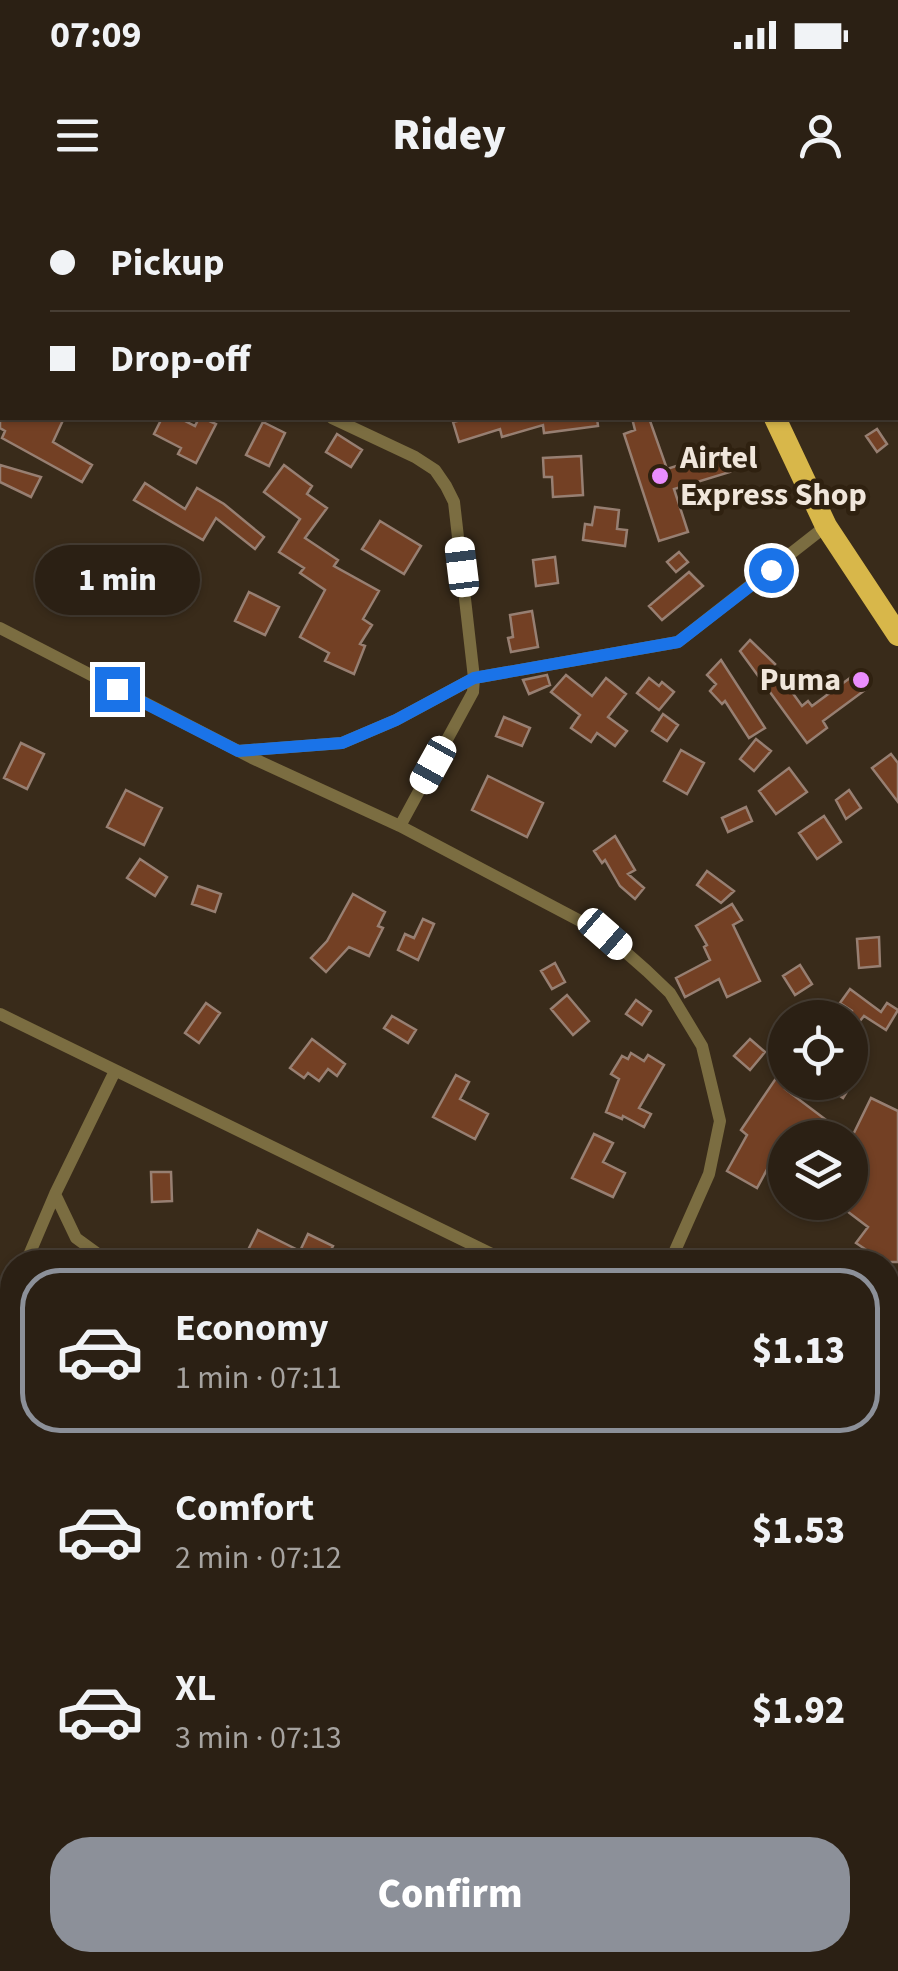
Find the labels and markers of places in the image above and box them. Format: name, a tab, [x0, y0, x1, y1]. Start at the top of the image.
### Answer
place label: Airtel Express Shop	[679, 435, 867, 518]
marker: Airtel Express Shop	[649, 465, 671, 487]
place label: Puma	[759, 657, 841, 703]
marker: Puma	[850, 669, 872, 691]

